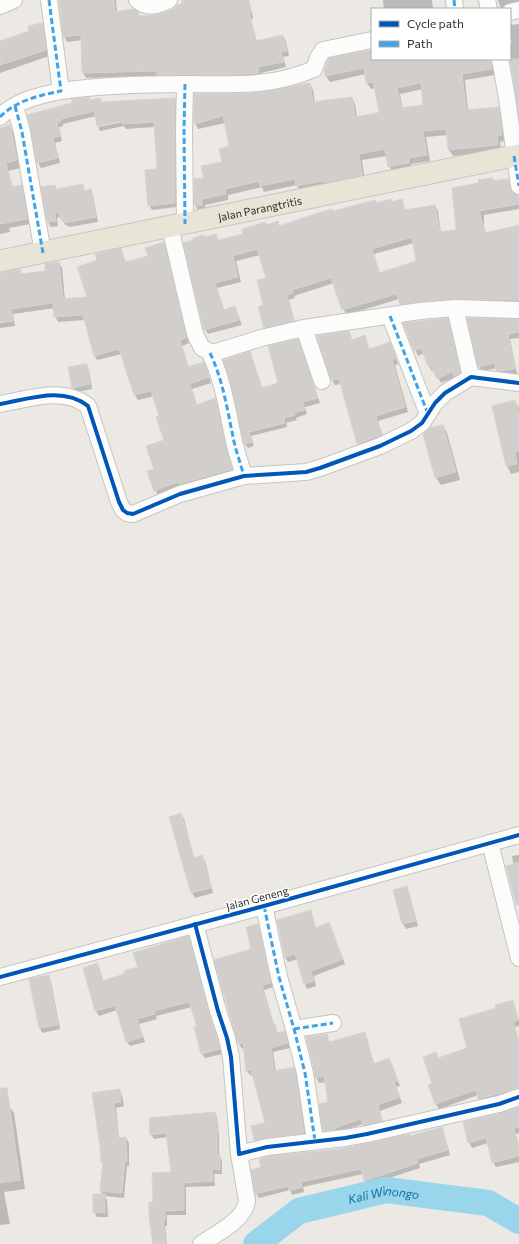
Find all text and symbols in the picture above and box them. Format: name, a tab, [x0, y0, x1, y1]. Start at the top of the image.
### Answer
legend	[371, 8, 511, 60]
text: Cycle path	[407, 16, 464, 30]
text: Path	[407, 36, 433, 50]
street label: Jalan Parangtritis	[217, 193, 303, 224]
street label: Jalan Geneng	[224, 883, 290, 914]
water label: Kali Winongo	[346, 1183, 420, 1206]

